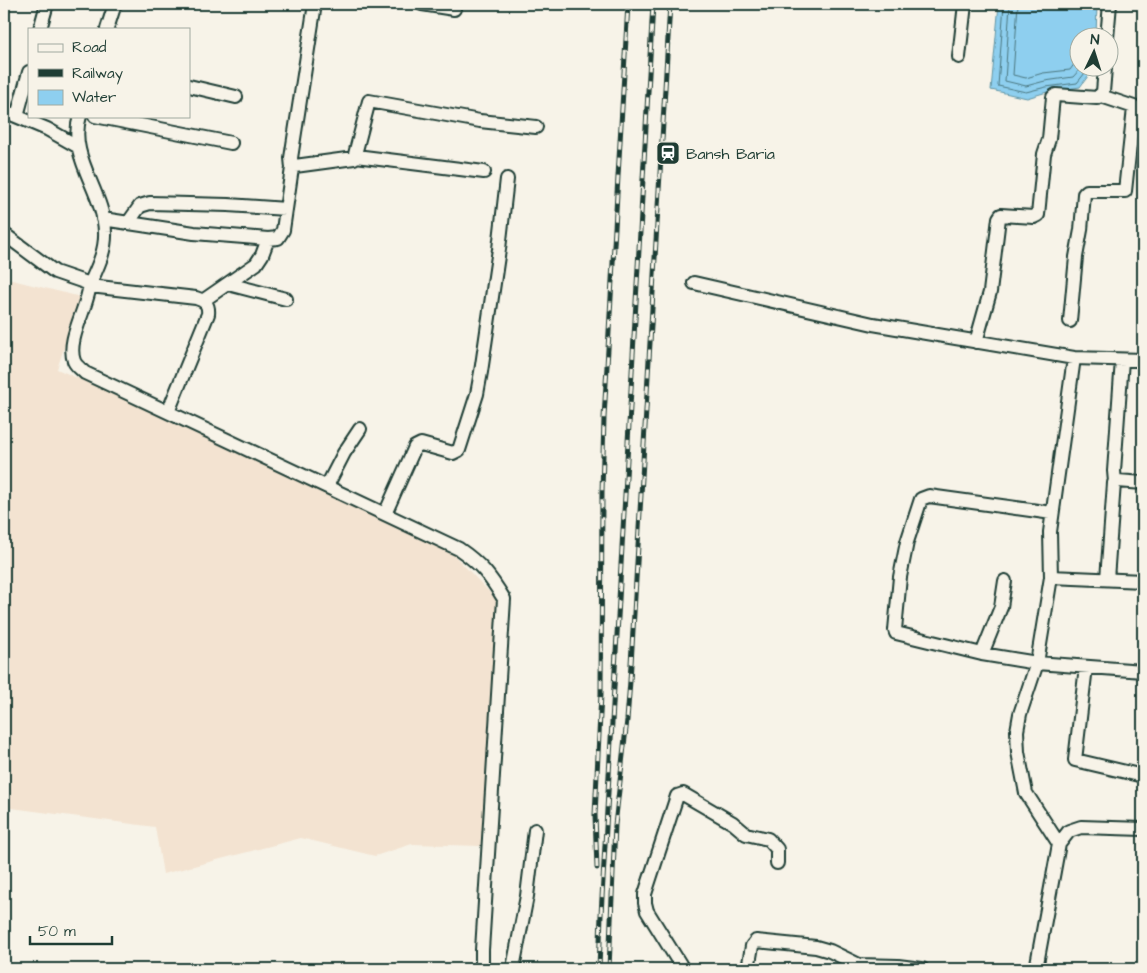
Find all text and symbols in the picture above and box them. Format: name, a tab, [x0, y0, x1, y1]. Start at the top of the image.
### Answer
legend	[28, 28, 190, 118]
north arrow	[1070, 28, 1120, 78]
text: N	[1090, 30, 1100, 50]
text: Road	[72, 37, 107, 58]
text: Railway	[72, 63, 123, 85]
text: Water	[72, 87, 116, 108]
station icon: Bansh Baria	[655, 140, 681, 166]
place label: Bansh Baria	[686, 143, 775, 165]
scale bar	[30, 913, 112, 945]
text: 50 m	[38, 921, 76, 942]

